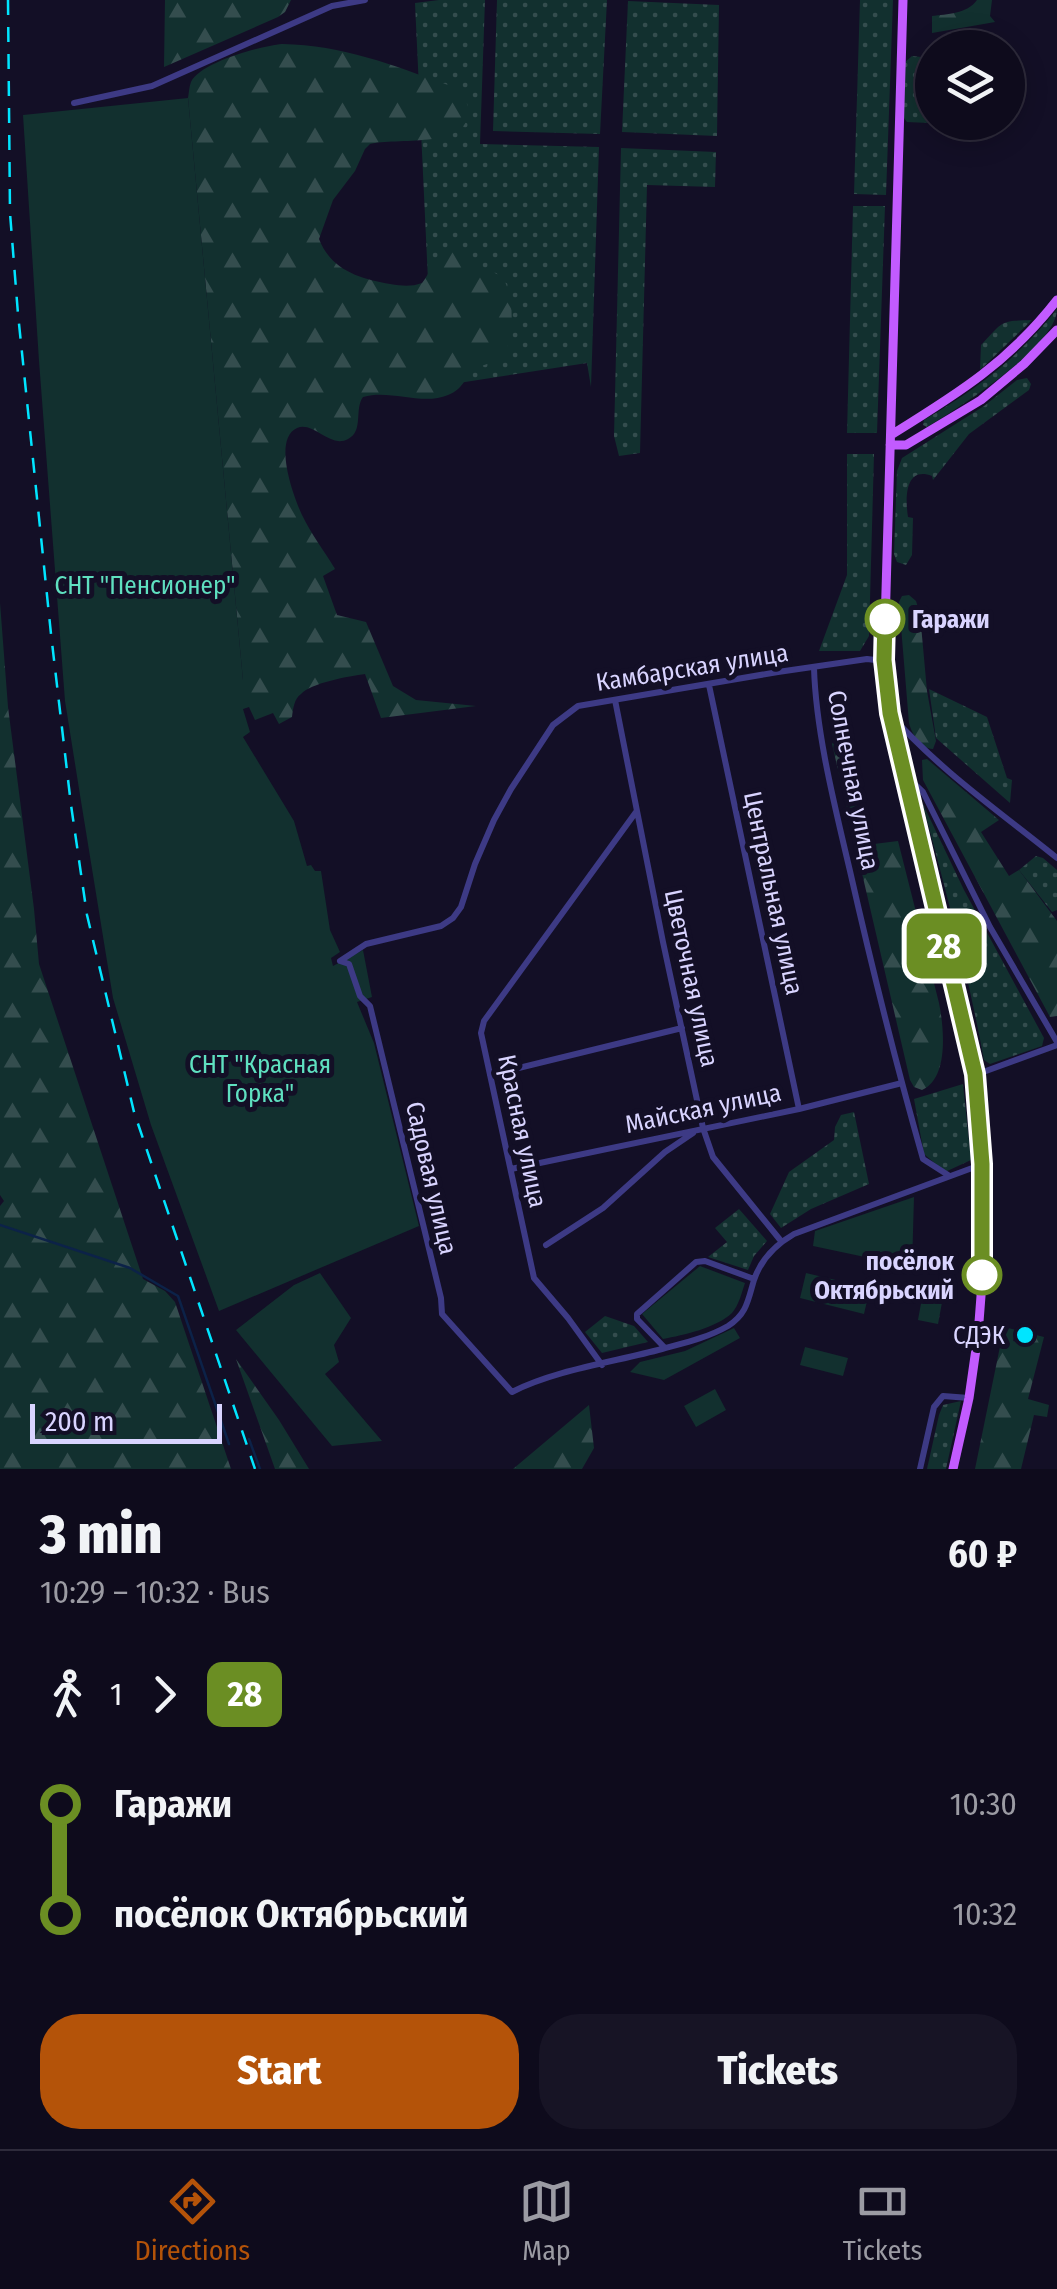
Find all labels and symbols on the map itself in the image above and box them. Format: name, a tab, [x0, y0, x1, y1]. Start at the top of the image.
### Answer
park label: СНТ "Пенсионер"	[55, 571, 235, 601]
marker: Гаражи	[866, 600, 904, 638]
place label: Гаражи	[912, 605, 990, 635]
street label: Камбарская улица	[594, 638, 790, 698]
street label: Солнечная улица	[821, 688, 885, 873]
street label: Центральная улица	[737, 789, 809, 998]
street label: Цветочная улица	[658, 887, 724, 1070]
line badge: 28	[899, 914, 989, 978]
park label: СНТ "Красная Горка"	[189, 1050, 331, 1109]
street label: Красная улица	[491, 1052, 553, 1211]
street label: Майская улица	[622, 1078, 784, 1140]
street label: Садовая улица	[399, 1099, 463, 1258]
place label: посёлок Октябрьский	[814, 1247, 954, 1306]
marker: посёлок Октябрьский	[963, 1256, 1001, 1294]
place label: СДЭК	[953, 1321, 1006, 1351]
marker: СДЭК	[1014, 1324, 1036, 1346]
scale bar	[30, 1399, 222, 1444]

